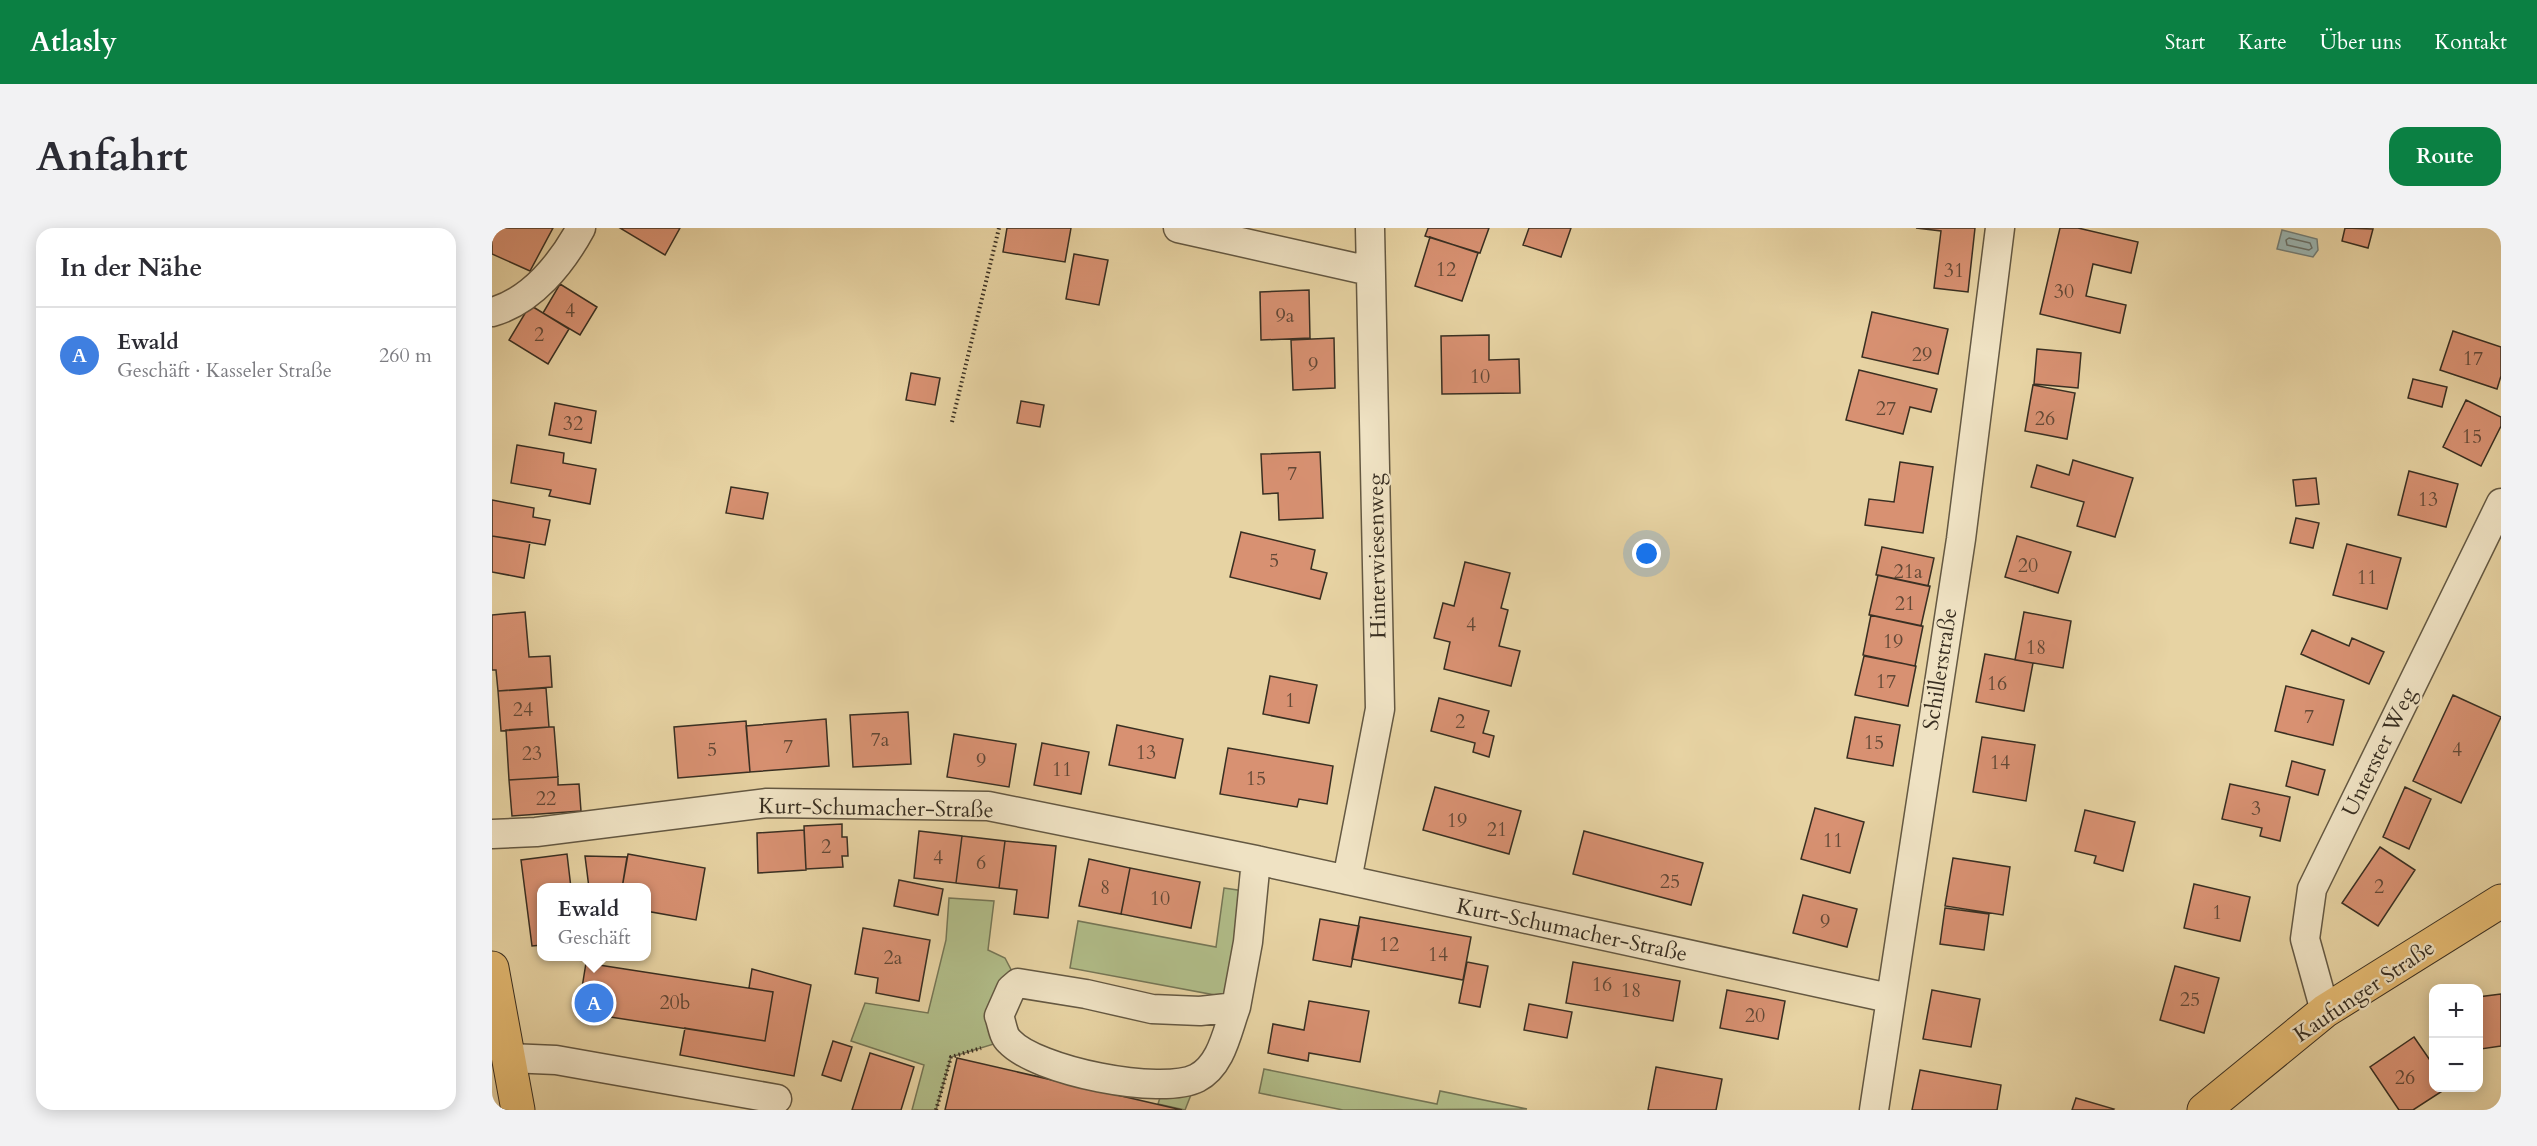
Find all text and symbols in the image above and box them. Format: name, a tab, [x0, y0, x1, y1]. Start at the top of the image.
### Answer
text: Atlasly	[30, 23, 117, 61]
text: Start	[2165, 28, 2205, 57]
text: Karte	[2238, 28, 2287, 57]
text: Über uns	[2320, 28, 2402, 57]
text: Kontakt	[2435, 28, 2507, 57]
button: Route	[2389, 127, 2501, 186]
text: Anfahrt	[36, 128, 188, 185]
text: In der Nähe	[60, 250, 202, 285]
house number: 12	[1436, 256, 1456, 283]
house number: 31	[1944, 257, 1964, 284]
house number: 30	[2054, 278, 2074, 305]
house number: 4	[565, 297, 575, 324]
house number: 9a	[1276, 302, 1295, 329]
house number: 2	[534, 321, 544, 348]
text: Ewald	[117, 327, 179, 357]
house number: 29	[1912, 341, 1932, 368]
text: A	[72, 342, 87, 369]
text: 260 m	[379, 342, 432, 369]
house number: 17	[2463, 345, 2483, 372]
house number: 9	[1308, 351, 1318, 378]
text: Geschäft · Kasseler Straße	[117, 357, 332, 384]
house number: 10	[1470, 363, 1490, 390]
house number: 27	[1876, 395, 1896, 422]
house number: 26	[2035, 405, 2055, 432]
house number: 32	[563, 410, 583, 437]
house number: 15	[2462, 423, 2482, 450]
house number: 7	[1287, 460, 1297, 487]
street label: Hinterwiesenweg	[1361, 472, 1393, 639]
house number: 13	[2418, 486, 2438, 513]
your location	[1632, 539, 1661, 568]
house number: 5	[1269, 547, 1279, 574]
house number: 20	[2018, 552, 2038, 579]
house number: 21a	[1893, 558, 1923, 585]
house number: 11	[2357, 564, 2377, 591]
house number: 21	[1895, 590, 1915, 617]
street label: Schillerstraße	[1916, 606, 1964, 732]
house number: 4	[1466, 611, 1476, 638]
house number: 19	[1883, 628, 1903, 655]
house number: 18	[2026, 634, 2046, 661]
house number: 17	[1876, 668, 1896, 695]
house number: 16	[1987, 670, 2007, 697]
street label: Unterster Weg	[2335, 682, 2424, 822]
house number: 1	[1285, 687, 1295, 714]
house number: 24	[513, 696, 533, 723]
house number: 7	[2304, 703, 2314, 730]
house number: 2	[1455, 708, 1465, 735]
house number: 7a	[871, 726, 890, 753]
house number: 15	[1864, 729, 1884, 756]
house number: 7	[783, 733, 793, 760]
house number: 5	[707, 736, 717, 763]
house number: 4	[2452, 736, 2462, 763]
house number: 13	[1136, 739, 1156, 766]
house number: 23	[522, 740, 542, 767]
house number: 9	[976, 747, 986, 774]
house number: 14	[1990, 749, 2010, 776]
house number: 11	[1052, 756, 1072, 783]
house number: 15	[1246, 765, 1266, 792]
house number: 22	[536, 785, 556, 812]
street label: Kurt-Schumacher-Straße	[758, 791, 994, 825]
house number: 3	[2251, 795, 2261, 822]
house number: 19	[1447, 807, 1467, 834]
house number: 21	[1487, 816, 1507, 843]
house number: 11	[1823, 827, 1843, 854]
house number: 2	[821, 833, 831, 860]
house number: 4	[933, 844, 943, 871]
house number: 6	[976, 849, 986, 876]
house number: 25	[1660, 868, 1680, 895]
house number: 2	[2374, 873, 2384, 900]
house number: 8	[1100, 874, 1110, 901]
popup	[537, 883, 651, 961]
house number: 10	[1150, 885, 1170, 912]
street label: Kurt-Schumacher-Straße	[1454, 891, 1690, 969]
text: Ewald	[558, 894, 619, 924]
house number: 1	[2212, 899, 2222, 926]
house number: 9	[1820, 908, 1830, 935]
text: Geschäft	[558, 924, 630, 951]
house number: 12	[1379, 931, 1399, 958]
street label: Kaufunger Straße	[2288, 933, 2440, 1049]
house number: 14	[1428, 941, 1448, 968]
house number: 2a	[884, 944, 903, 971]
house number: 16	[1592, 971, 1612, 998]
house number: 18	[1621, 977, 1641, 1004]
pin: A	[574, 980, 614, 1026]
map controls	[2429, 984, 2483, 1092]
button: +	[2429, 984, 2483, 1038]
house number: 25	[2180, 986, 2200, 1013]
house number: 20b	[659, 989, 691, 1016]
house number: 20	[1745, 1002, 1765, 1029]
button: −	[2429, 1038, 2483, 1092]
house number: 26	[2395, 1064, 2415, 1091]

